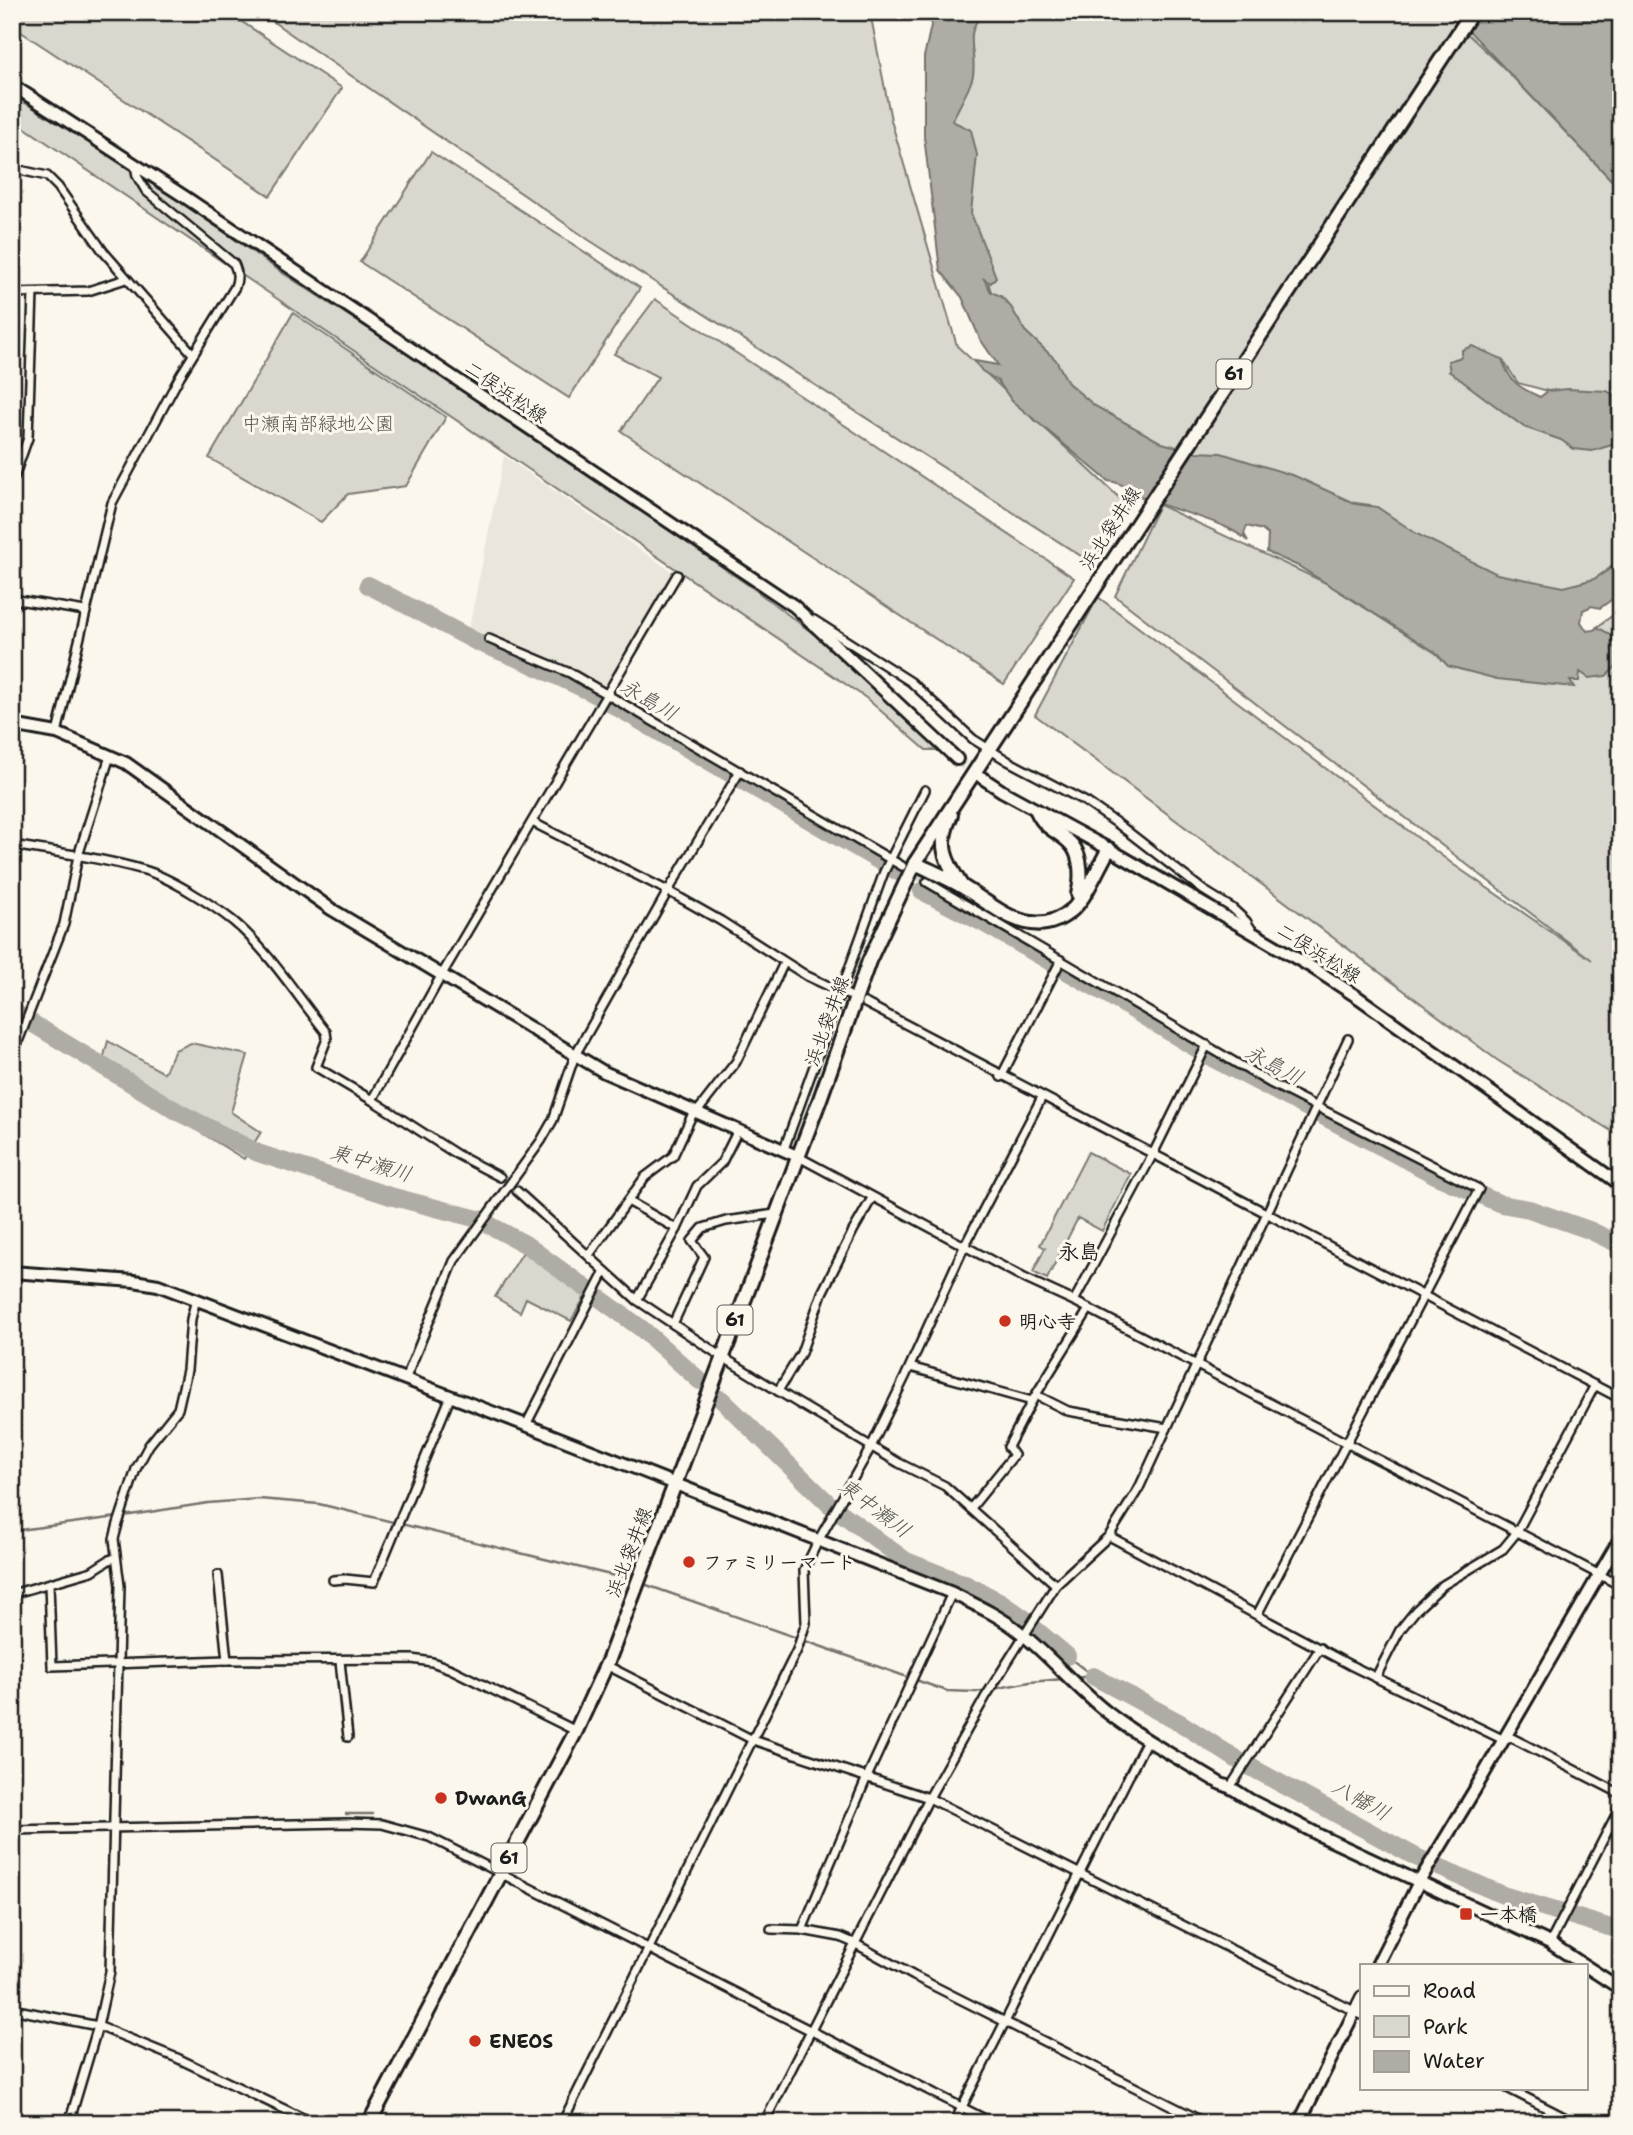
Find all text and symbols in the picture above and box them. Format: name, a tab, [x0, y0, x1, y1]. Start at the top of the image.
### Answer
street label: 二俣浜松線	[460, 355, 552, 429]
road number: 61	[1216, 360, 1252, 388]
park label: 中瀬南部緑地公園	[242, 411, 394, 436]
street label: 浜北袋井線	[1074, 481, 1146, 575]
water label: 永島川	[615, 672, 683, 728]
street label: 二俣浜松線	[1272, 917, 1366, 989]
street label: 浜北袋井線	[799, 972, 855, 1070]
water label: 永島川	[1240, 1038, 1308, 1092]
water label: 東中瀬川	[327, 1137, 415, 1189]
district label: 永島	[1058, 1238, 1100, 1266]
road number: 61	[718, 1306, 752, 1335]
place label: 明心寺	[1019, 1309, 1076, 1334]
marker: 明心寺	[997, 1313, 1013, 1329]
water label: 東中瀬川	[833, 1472, 917, 1544]
street label: 浜北袋井線	[600, 1503, 658, 1601]
place label: ファミリーマート	[703, 1550, 856, 1575]
marker: ファミリーマート	[681, 1554, 697, 1570]
water label: 八幡川	[1327, 1772, 1395, 1828]
place label: DwanG	[455, 1786, 527, 1811]
marker: DwanG	[433, 1790, 449, 1806]
road number: 61	[491, 1844, 526, 1872]
place label: 一本橋	[1480, 1902, 1537, 1927]
marker: 一本橋	[1458, 1906, 1474, 1922]
legend	[1360, 1964, 1588, 2090]
text: Road	[1423, 1977, 1476, 2005]
text: Park	[1423, 2013, 1468, 2041]
place label: ENEOS	[489, 2029, 553, 2054]
marker: ENEOS	[467, 2033, 483, 2049]
text: Water	[1423, 2047, 1485, 2075]

